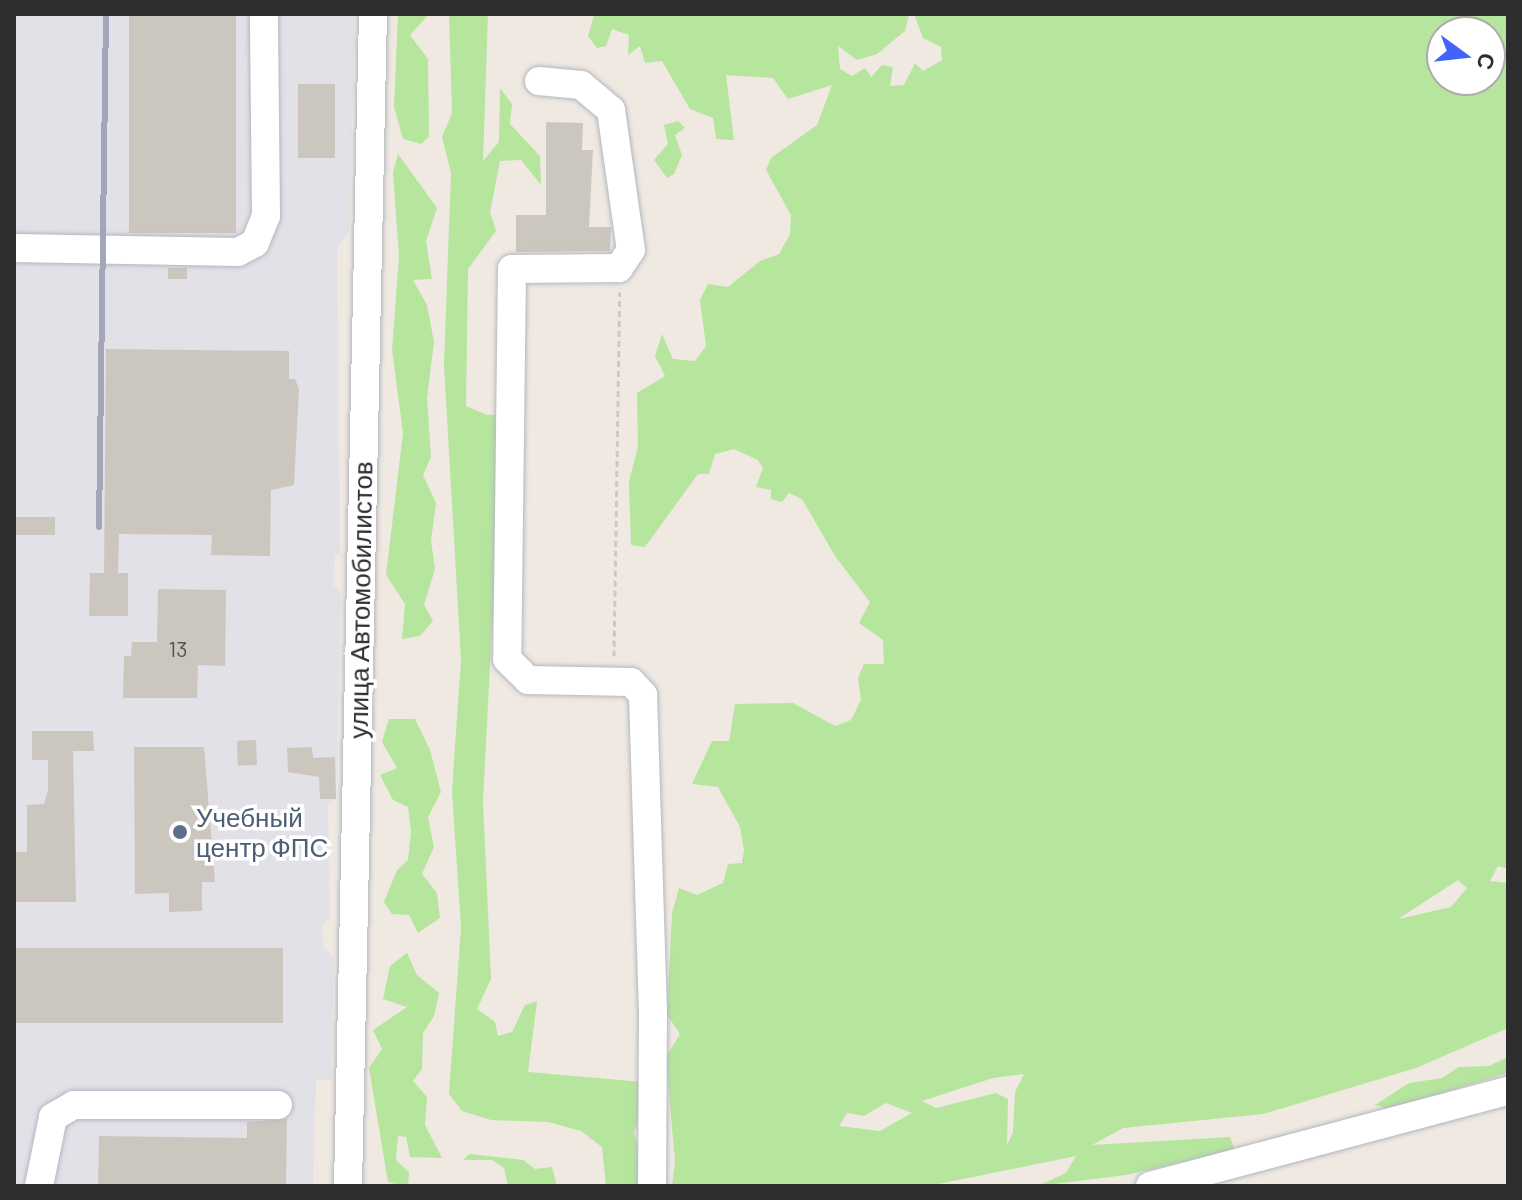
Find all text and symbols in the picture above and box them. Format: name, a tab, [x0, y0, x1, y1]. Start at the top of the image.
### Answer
north arrow	[1426, 16, 1506, 96]
text: С	[1473, 51, 1502, 73]
street label: улица Автомобилистов	[342, 461, 378, 739]
house number: 13	[168, 636, 188, 662]
place label: Учебный центр ФПС	[196, 801, 328, 862]
marker: Учебный центр ФПС	[171, 823, 189, 841]

